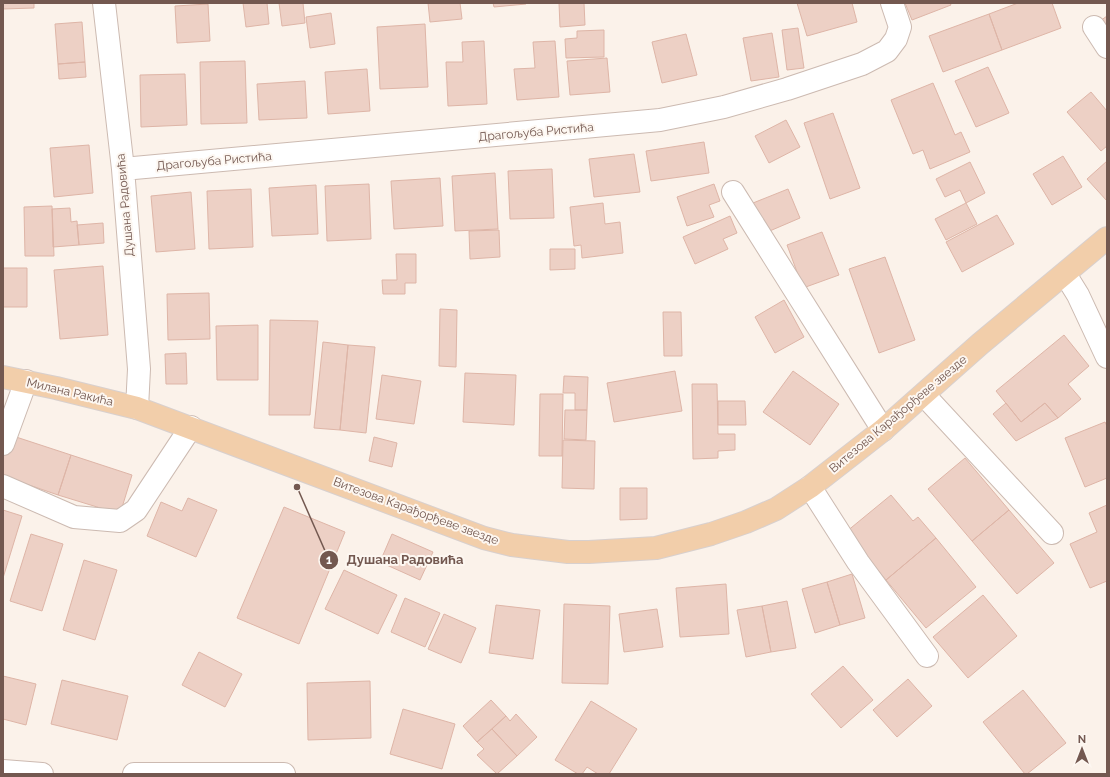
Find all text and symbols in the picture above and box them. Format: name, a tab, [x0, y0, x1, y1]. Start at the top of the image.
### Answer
street label: Драгољуба Ристића	[478, 120, 594, 144]
street label: Драгољуба Ристића	[156, 149, 272, 173]
street label: Душана Радовића	[114, 153, 136, 257]
street label: Витезова Карађорђеве звезде	[827, 352, 969, 476]
street label: Милана Ракића	[25, 375, 115, 409]
street label: Витезова Карађорђеве звезде	[331, 475, 501, 547]
callout: Душана Радовића	[319, 547, 472, 572]
text: Душана Радовића	[347, 552, 464, 567]
text: 1	[326, 553, 332, 567]
north arrow	[1062, 729, 1102, 769]
text: N	[1078, 733, 1086, 746]

